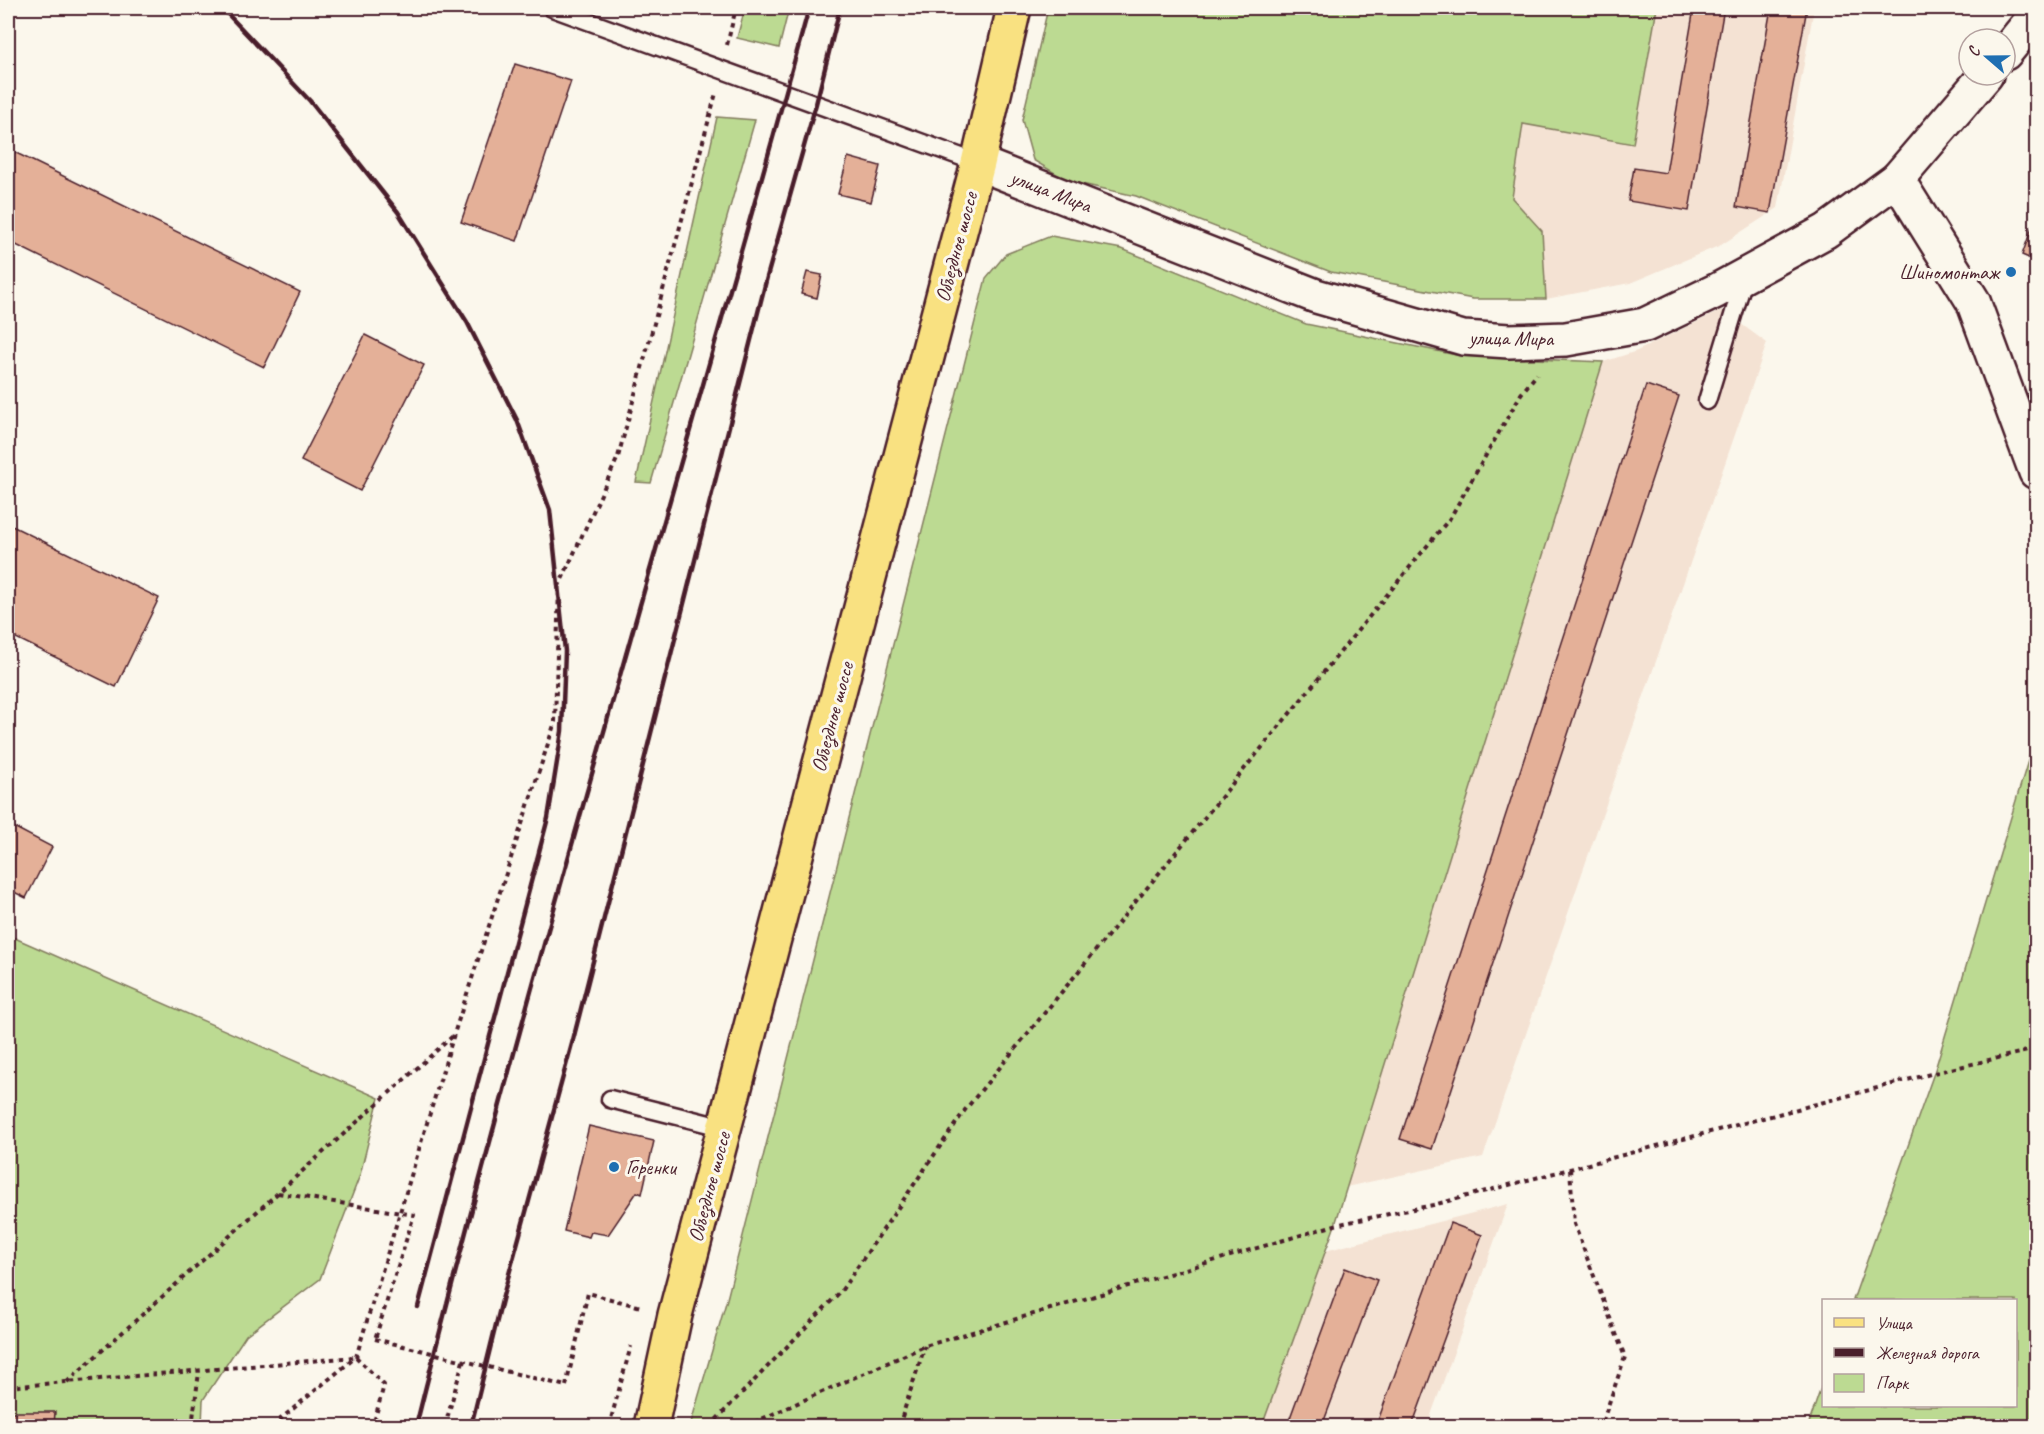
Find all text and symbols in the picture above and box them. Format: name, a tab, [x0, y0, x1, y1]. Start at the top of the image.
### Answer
north arrow	[1957, 27, 2017, 87]
text: С	[1963, 43, 1985, 59]
street label: улица Мира	[1005, 163, 1097, 219]
street label: Объездное шоссе	[929, 188, 984, 305]
place label: Шиномонтаж	[1899, 259, 2001, 285]
marker: Шиномонтаж	[2004, 265, 2018, 279]
street label: улица Мира	[1467, 324, 1555, 352]
street label: Объездное шоссе	[805, 658, 860, 775]
street label: Объездное шоссе	[682, 1128, 737, 1245]
place label: Горенки	[626, 1154, 678, 1180]
marker: Горенки	[607, 1160, 621, 1174]
legend	[1822, 1299, 2017, 1407]
text: Улица	[1876, 1312, 1913, 1334]
text: Железная дорога	[1876, 1342, 1980, 1365]
text: Парк	[1876, 1372, 1910, 1394]

